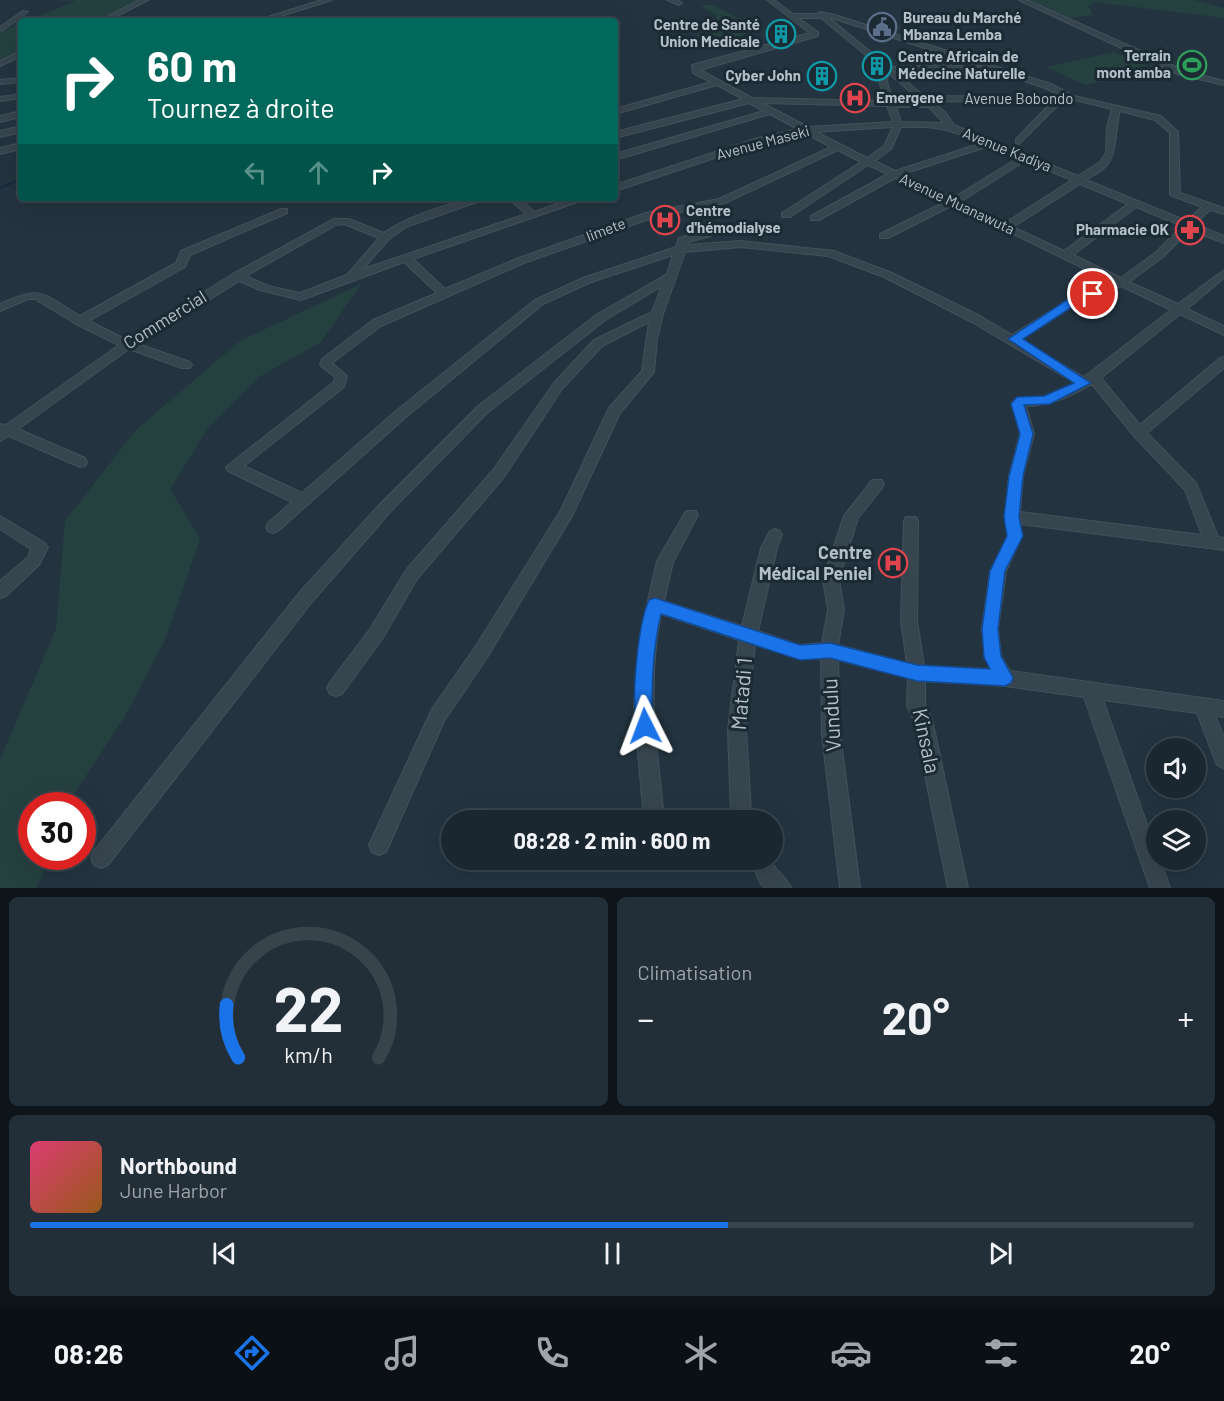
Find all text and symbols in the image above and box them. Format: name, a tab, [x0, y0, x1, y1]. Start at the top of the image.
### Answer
place label: Bureau du Marché Mbanza Lemba	[903, 8, 1021, 43]
public building icon: Bureau du Marché Mbanza Lemba	[866, 11, 898, 43]
place label: Centre de Santé Union Medicale	[654, 15, 760, 50]
building icon: Centre de Santé Union Medicale	[765, 18, 797, 50]
text: 60 m	[147, 40, 237, 90]
icon: right	[48, 42, 126, 120]
place label: Terrain mont amba	[1096, 46, 1171, 81]
place label: Centre Africain de Médecine Naturelle	[898, 47, 1026, 82]
sports icon: Terrain mont amba	[1176, 49, 1208, 81]
building icon: Centre Africain de Médecine Naturelle	[861, 50, 893, 82]
building icon: Cyber John	[806, 60, 838, 92]
place label: Cyber John	[725, 66, 801, 84]
hospital icon: Emergene	[839, 82, 871, 114]
place label: Emergene	[876, 88, 944, 106]
street label: Avenue Bobondo	[965, 89, 1073, 107]
text: Tournez à droite	[147, 91, 335, 123]
street label: Avenue Maseki	[714, 121, 811, 163]
street label: Avenue Kadiya	[960, 123, 1054, 175]
icon: left	[239, 156, 272, 189]
icon: ahead	[302, 156, 335, 189]
icon: right	[365, 156, 398, 189]
street label: Avenue Muanawuta	[897, 169, 1018, 238]
place label: Centre d'hémodialyse	[686, 201, 781, 236]
hospital icon: Centre d'hémodialyse	[649, 204, 681, 236]
street label: limete	[583, 213, 628, 245]
pharmacy icon: Pharmacie OK	[1174, 214, 1206, 246]
place label: Pharmacie OK	[1076, 220, 1170, 238]
pin	[1067, 268, 1118, 319]
icon: arrive	[1076, 277, 1109, 310]
street label: Commercial	[119, 285, 210, 353]
place label: Centre Médical Peniel	[759, 541, 872, 584]
hospital icon: Centre Médical Peniel	[877, 547, 909, 579]
street label: Matadi 1	[725, 657, 756, 731]
street label: Vundulu	[816, 678, 845, 752]
position arrow	[613, 694, 677, 758]
street label: Kinsala	[908, 706, 947, 776]
map controls	[1146, 738, 1206, 870]
button: sound	[1146, 738, 1206, 798]
speed limit sign: 30	[18, 792, 96, 870]
button: layers	[1146, 810, 1206, 870]
text: 08:28 · 2 min · 600 m	[513, 827, 711, 853]
text: Climatisation	[638, 960, 752, 984]
text: 22	[273, 970, 343, 1044]
text: 20°	[882, 990, 950, 1044]
text: −	[638, 998, 654, 1038]
text: +	[1178, 998, 1194, 1038]
text: km/h	[284, 1043, 333, 1068]
text: Northbound	[120, 1152, 237, 1178]
text: June Harbor	[120, 1178, 227, 1202]
icon: previous	[208, 1237, 241, 1270]
icon: pause	[596, 1237, 629, 1270]
icon: next	[984, 1237, 1017, 1270]
icon: directions	[231, 1332, 273, 1374]
icon: music	[381, 1332, 423, 1374]
icon: phone	[531, 1332, 573, 1374]
icon: climate	[680, 1332, 722, 1374]
icon: car	[830, 1332, 872, 1374]
icon: filters	[980, 1332, 1022, 1374]
text: 08:26	[54, 1337, 123, 1369]
text: 20°	[1129, 1337, 1170, 1369]

